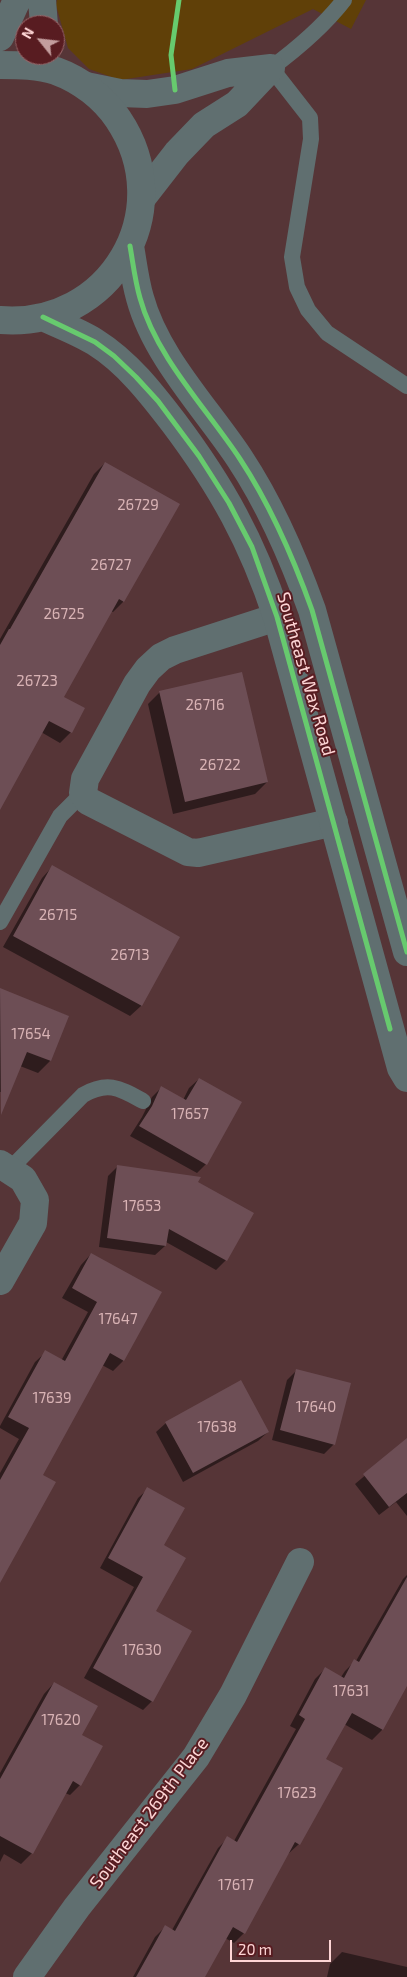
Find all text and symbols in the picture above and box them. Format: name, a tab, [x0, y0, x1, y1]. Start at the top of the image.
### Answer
north arrow	[15, 15, 65, 65]
text: N	[17, 24, 37, 42]
house number: 26729	[117, 496, 159, 514]
house number: 26727	[91, 556, 131, 574]
street label: Southeast Wax Road	[272, 590, 340, 758]
house number: 26725	[43, 605, 85, 623]
house number: 26723	[16, 672, 58, 690]
house number: 26716	[185, 696, 225, 714]
house number: 26722	[199, 756, 241, 774]
house number: 26715	[39, 906, 77, 924]
house number: 26713	[111, 946, 149, 964]
house number: 17654	[11, 1025, 51, 1043]
house number: 17657	[171, 1105, 209, 1123]
house number: 17653	[123, 1197, 161, 1215]
house number: 17647	[98, 1310, 138, 1328]
house number: 17639	[32, 1389, 72, 1407]
house number: 17640	[296, 1398, 336, 1416]
house number: 17638	[197, 1418, 237, 1436]
house number: 17630	[122, 1641, 162, 1659]
house number: 17631	[333, 1682, 369, 1700]
house number: 17620	[41, 1711, 81, 1729]
street label: Southeast 269th Place	[85, 1733, 213, 1893]
house number: 17623	[278, 1784, 316, 1802]
house number: 17617	[218, 1876, 254, 1894]
scale bar	[232, 1930, 333, 1962]
text: 20 m	[238, 1940, 272, 1958]

